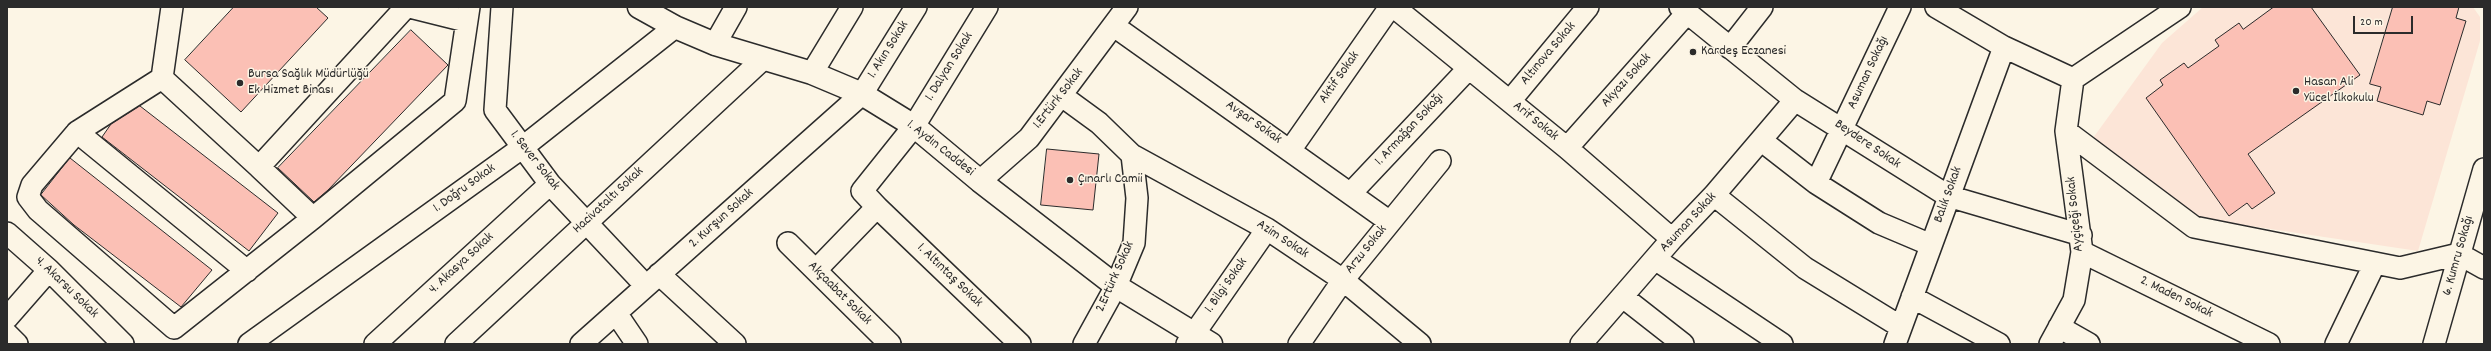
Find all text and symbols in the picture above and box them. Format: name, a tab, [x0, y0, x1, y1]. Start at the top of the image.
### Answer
scale bar	[2355, 8, 2415, 34]
text: 20 m	[2360, 14, 2383, 31]
street label: 1. Akın Sokak	[865, 18, 913, 82]
street label: Altınova Sokak	[1518, 19, 1580, 89]
street label: 1. Dalyan Sokak	[922, 29, 978, 105]
street label: Asuman Sokağı	[1845, 34, 1893, 112]
place label: Kardeş Eczanesi	[1701, 44, 1786, 60]
marker: Kardeş Eczanesi	[1688, 47, 1698, 57]
street label: Aktif Sokak	[1316, 49, 1364, 107]
street label: Akyazı Sokak	[1598, 50, 1656, 112]
street label: 1.Ertürk Sokak	[1030, 65, 1088, 133]
place label: Bursa Sağlık Müdürlüğü Ek Hizmet Binası	[248, 67, 369, 100]
place label: Hasan Ali Yücel İlkokulu	[2304, 75, 2374, 108]
marker: Bursa Sağlık Müdürlüğü Ek Hizmet Binası	[235, 78, 245, 88]
marker: Hasan Ali Yücel İlkokulu	[2291, 86, 2301, 96]
street label: 1. Armağan Sokağı	[1372, 90, 1448, 170]
street label: Avşar Sokak	[1222, 97, 1284, 149]
street label: Arif Sokak	[1509, 98, 1561, 146]
street label: 1. Aydın Caddesi	[903, 117, 977, 181]
street label: Beydere Sokak	[1831, 117, 1903, 173]
street label: 1. Sever Sokak	[505, 128, 563, 194]
street label: 1. Doğru Sokak	[431, 161, 499, 217]
street label: Hacivataltı Sokak	[570, 164, 648, 238]
street label: Balık Sokak	[1931, 165, 1967, 225]
place label: Çınarlı Camii	[1078, 172, 1143, 188]
marker: Çınarlı Camii	[1065, 175, 1075, 185]
street label: Ayçiçeği Sokak	[2064, 176, 2088, 252]
street label: 2. Kurşun Sokak	[686, 185, 758, 253]
street label: Asuman Sokak	[1657, 190, 1721, 256]
street label: 6. Kumru Sokağı	[2440, 214, 2478, 298]
street label: Azim Sokak	[1253, 217, 1311, 263]
street label: Arzu Sokak	[1342, 222, 1392, 278]
street label: 4. Akasya Sokak	[426, 230, 498, 298]
street label: 2.Ertürk Sokak	[1093, 239, 1139, 315]
street label: 1. Altıntaş Sokak	[913, 240, 985, 312]
street label: 4. Akarsu Sokak	[31, 253, 101, 323]
street label: 1. Bilgi Sokak	[1202, 255, 1252, 317]
street label: Akçaabat Sokak	[804, 259, 874, 329]
street label: 2. Maden Sokak	[2137, 273, 2215, 323]

